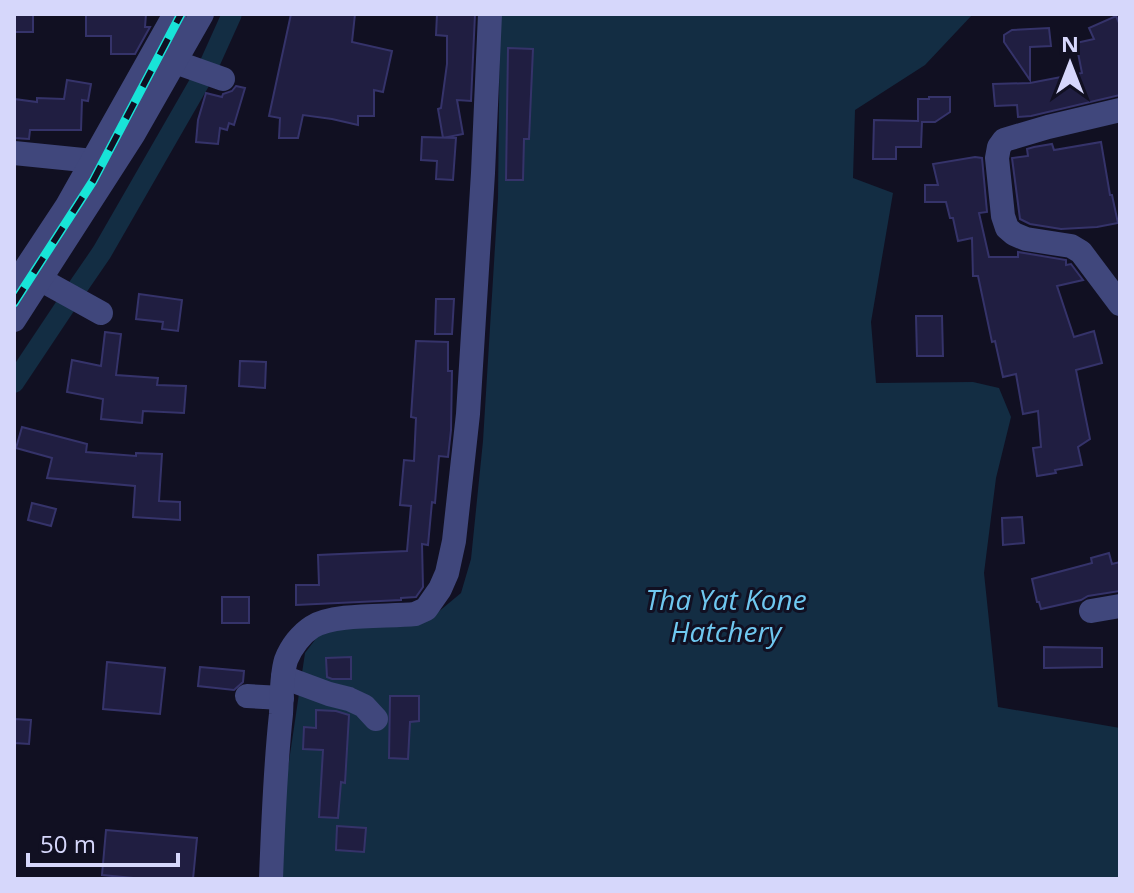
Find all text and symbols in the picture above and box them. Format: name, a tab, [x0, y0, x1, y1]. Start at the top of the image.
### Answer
north arrow	[1030, 24, 1110, 104]
text: N	[1061, 28, 1079, 58]
water label: Tha Yat Kone Hatchery	[645, 580, 807, 650]
scale bar	[28, 817, 178, 867]
text: 50 m	[40, 827, 96, 860]

